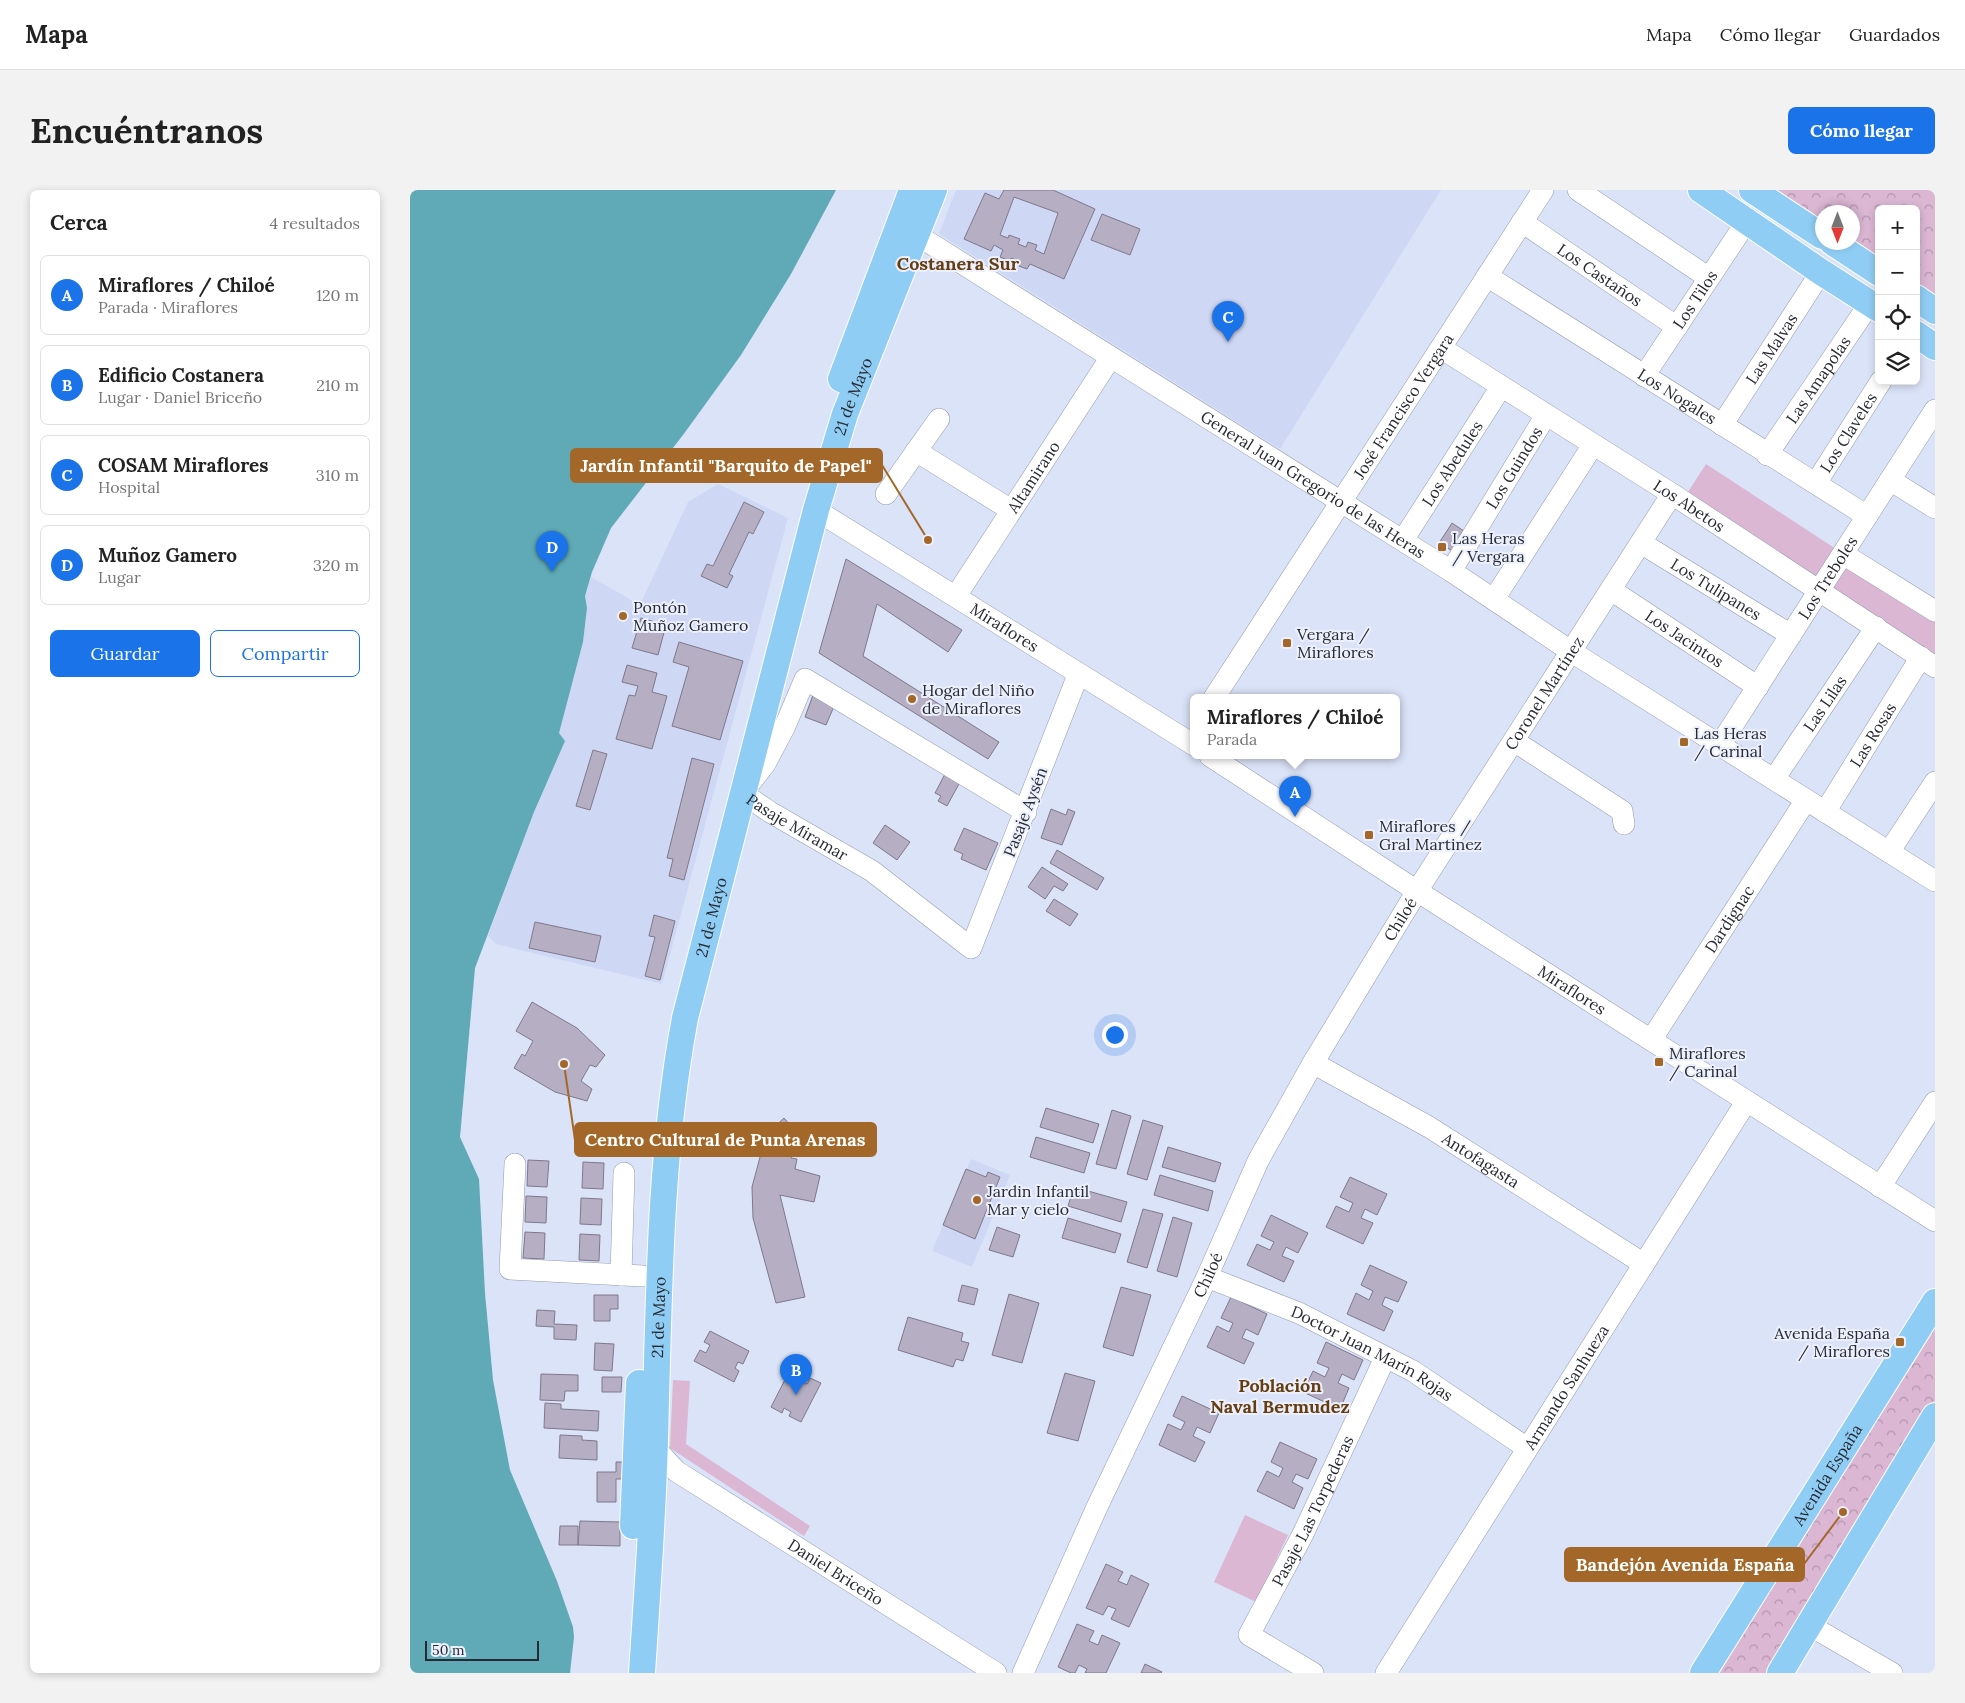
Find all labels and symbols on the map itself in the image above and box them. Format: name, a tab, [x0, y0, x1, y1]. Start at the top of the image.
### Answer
north arrow	[1815, 205, 1860, 250]
street label: Los Castaños	[1554, 239, 1646, 311]
district label: Costanera Sur	[897, 252, 1020, 275]
street label: Los Tilos	[1668, 266, 1722, 332]
pin: C	[1212, 301, 1244, 342]
street label: Las Malvas	[1741, 309, 1802, 388]
street label: José Francisco Vergara	[1348, 330, 1458, 483]
street label: Las Amapolas	[1781, 332, 1855, 427]
street label: 21 de Mayo	[829, 355, 876, 438]
street label: Los Nogales	[1634, 364, 1720, 428]
street label: Los Claveles	[1815, 389, 1881, 476]
street label: General Juan Gregorio de las Heras	[1197, 406, 1429, 562]
street label: Los Abedules	[1417, 417, 1487, 510]
street label: Los Guindos	[1481, 423, 1547, 512]
street label: Altamirano	[1002, 437, 1064, 517]
callout: Jardín Infantil "Barquito de Papel"	[571, 449, 882, 482]
text: Jardín Infantil "Barquito de Papel"	[580, 454, 872, 477]
street label: Los Abetos	[1650, 475, 1729, 536]
place label: Las Heras / Vergara	[1452, 528, 1525, 567]
pin: D	[536, 531, 568, 572]
street label: Los Treboles	[1793, 532, 1862, 623]
marker: Las Heras / Vergara	[1436, 541, 1448, 553]
street label: Los Tulipanes	[1667, 554, 1765, 624]
place label: Pontón Muñoz Gamero	[633, 597, 748, 635]
street label: Miraflores	[967, 598, 1042, 656]
street label: Los Jacintos	[1641, 605, 1727, 672]
marker: Pontón Muñoz Gamero	[617, 610, 629, 622]
place label: Vergara / Miraflores	[1296, 624, 1374, 662]
street label: Coronel Martínez	[1500, 633, 1588, 754]
marker: Vergara / Miraflores	[1281, 637, 1293, 649]
street label: Las Lilas	[1799, 672, 1851, 735]
place label: Hogar del Niño de Miraflores	[922, 680, 1034, 718]
marker: Hogar del Niño de Miraflores	[906, 693, 918, 705]
street label: Las Rosas	[1845, 699, 1900, 770]
place label: Las Heras / Carinal	[1694, 723, 1767, 762]
marker: Las Heras / Carinal	[1678, 736, 1690, 748]
street label: Pasaje Aysén	[999, 764, 1051, 860]
pin: A	[1279, 776, 1311, 817]
street label: Pasaje Miramar	[743, 789, 852, 865]
place label: Miraflores / Gral Martinez	[1379, 816, 1482, 854]
marker: Miraflores / Gral Martinez	[1363, 829, 1375, 841]
street label: 21 de Mayo	[691, 875, 731, 959]
street label: Dardignac	[1700, 882, 1758, 957]
street label: Chiloé	[1379, 893, 1421, 945]
street label: Miraflores	[1534, 961, 1610, 1019]
your location	[1102, 1022, 1128, 1048]
place label: Miraflores / Carinal	[1669, 1043, 1746, 1082]
marker: Miraflores / Carinal	[1653, 1056, 1665, 1068]
callout: Centro Cultural de Punta Arenas	[575, 1123, 876, 1156]
street label: Antofagasta	[1438, 1127, 1523, 1192]
text: Centro Cultural de Punta Arenas	[585, 1128, 866, 1151]
place label: Jardin Infantil Mar y cielo	[986, 1181, 1089, 1219]
marker: Jardin Infantil Mar y cielo	[971, 1194, 983, 1206]
street label: Chiloé	[1189, 1249, 1227, 1301]
street label: 21 de Mayo	[647, 1276, 670, 1358]
street label: Doctor Juan Marín Rojas	[1288, 1301, 1457, 1405]
street label: Armando Sanhueza	[1519, 1321, 1613, 1454]
place label: Avenida España / Miraflores	[1773, 1323, 1890, 1362]
marker: Avenida España / Miraflores	[1894, 1336, 1906, 1348]
pin: B	[780, 1354, 812, 1395]
district label: Población Naval Bermudez	[1210, 1374, 1350, 1418]
street label: Avenida España	[1787, 1420, 1866, 1530]
street label: Pasaje Las Torpederas	[1267, 1432, 1357, 1589]
street label: Daniel Briceño	[784, 1534, 887, 1609]
callout: Bandejón Avenida España	[1565, 1548, 1804, 1581]
text: Bandejón Avenida España	[1576, 1553, 1795, 1576]
scale bar	[425, 1638, 539, 1661]

